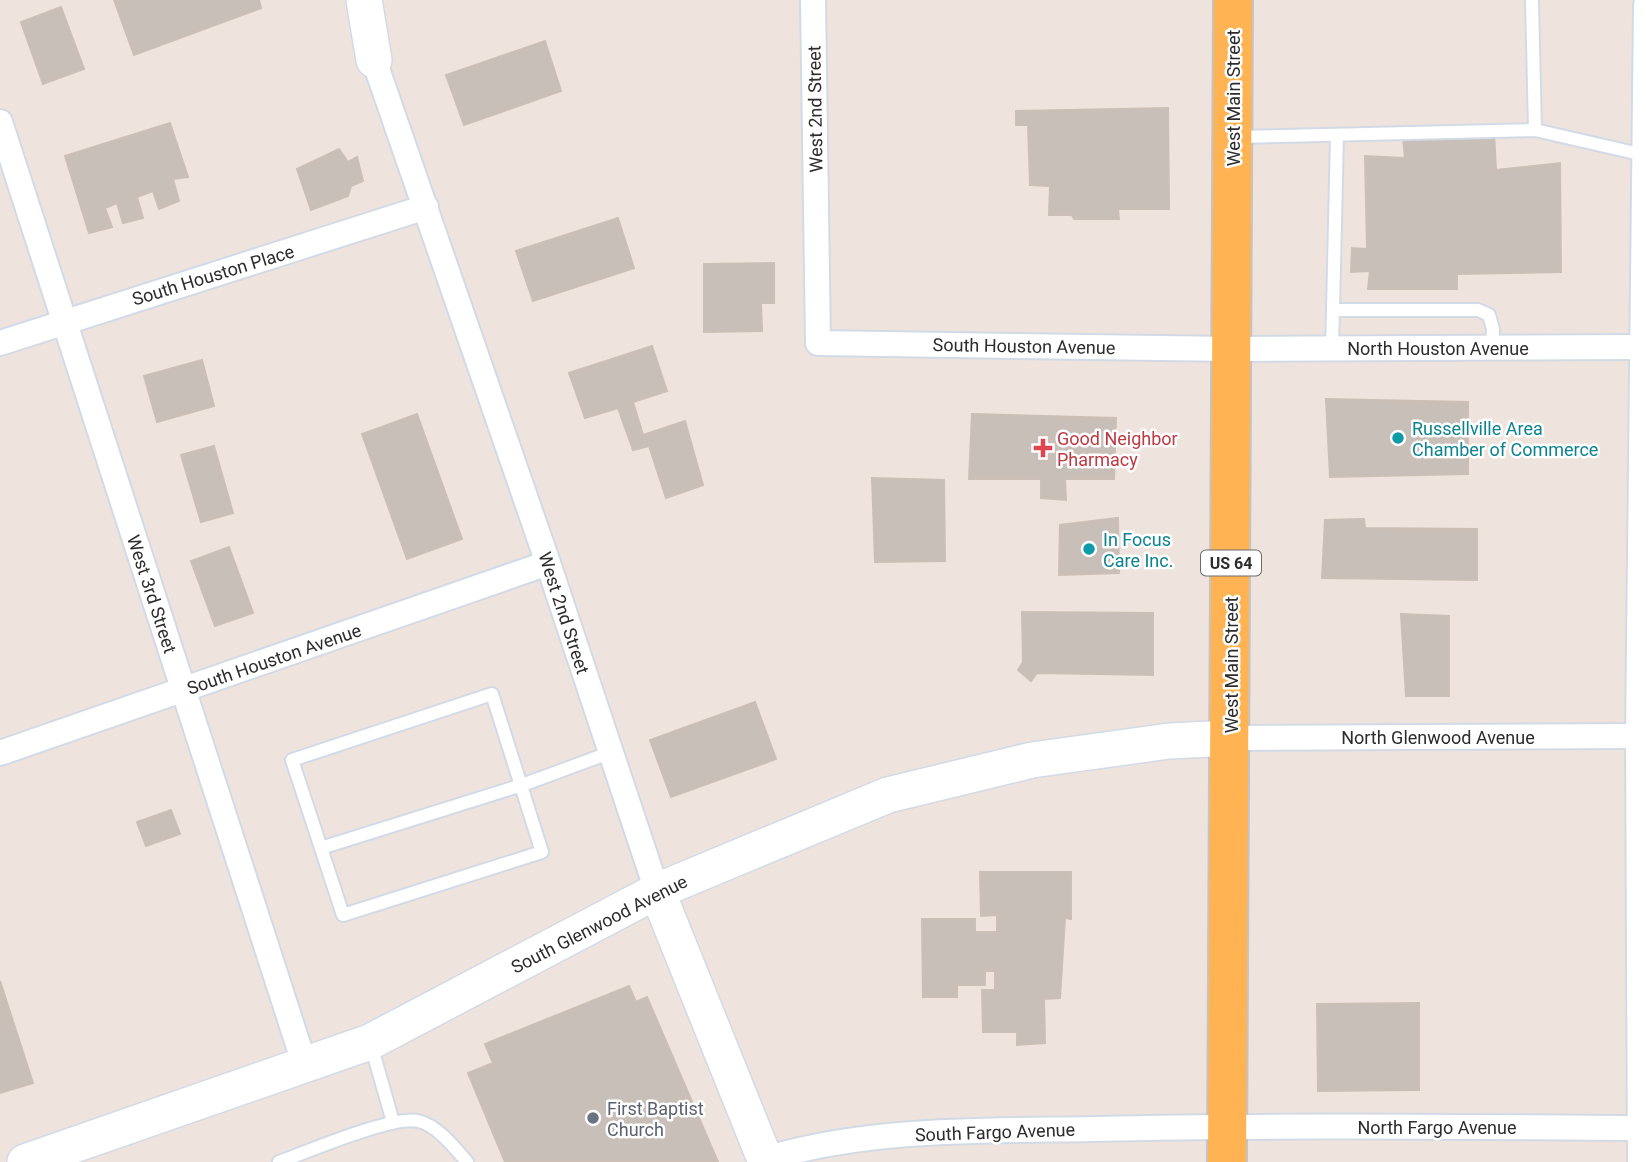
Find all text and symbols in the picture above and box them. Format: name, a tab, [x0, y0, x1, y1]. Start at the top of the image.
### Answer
street label: West Main Street	[1223, 30, 1244, 166]
street label: West 2nd Street	[803, 45, 827, 173]
street label: South Houston Place	[129, 240, 297, 310]
street label: South Houston Avenue	[932, 334, 1116, 358]
street label: North Houston Avenue	[1347, 338, 1529, 359]
place label: Russellville Area Chamber of Commerce	[1412, 418, 1598, 460]
place label: Good Neighbor Pharmacy	[1057, 428, 1178, 470]
marker: Russellville Area Chamber of Commerce	[1390, 430, 1406, 446]
marker: Good Neighbor Pharmacy	[1035, 440, 1051, 456]
place label: In Focus Care Inc.	[1103, 529, 1173, 571]
street label: West 3rd Street	[123, 532, 181, 656]
marker: In Focus Care Inc.	[1081, 541, 1097, 557]
street label: West 2nd Street	[534, 549, 594, 677]
road number: US 64	[1201, 550, 1261, 576]
street label: West Main Street	[1221, 597, 1242, 733]
street label: South Houston Avenue	[184, 619, 364, 699]
street label: North Glenwood Avenue	[1341, 727, 1535, 748]
street label: South Glenwood Avenue	[507, 870, 691, 978]
place label: First Baptist Church	[607, 1098, 704, 1140]
marker: First Baptist Church	[585, 1110, 601, 1126]
street label: North Fargo Avenue	[1358, 1117, 1517, 1138]
street label: South Fargo Avenue	[915, 1119, 1075, 1145]

